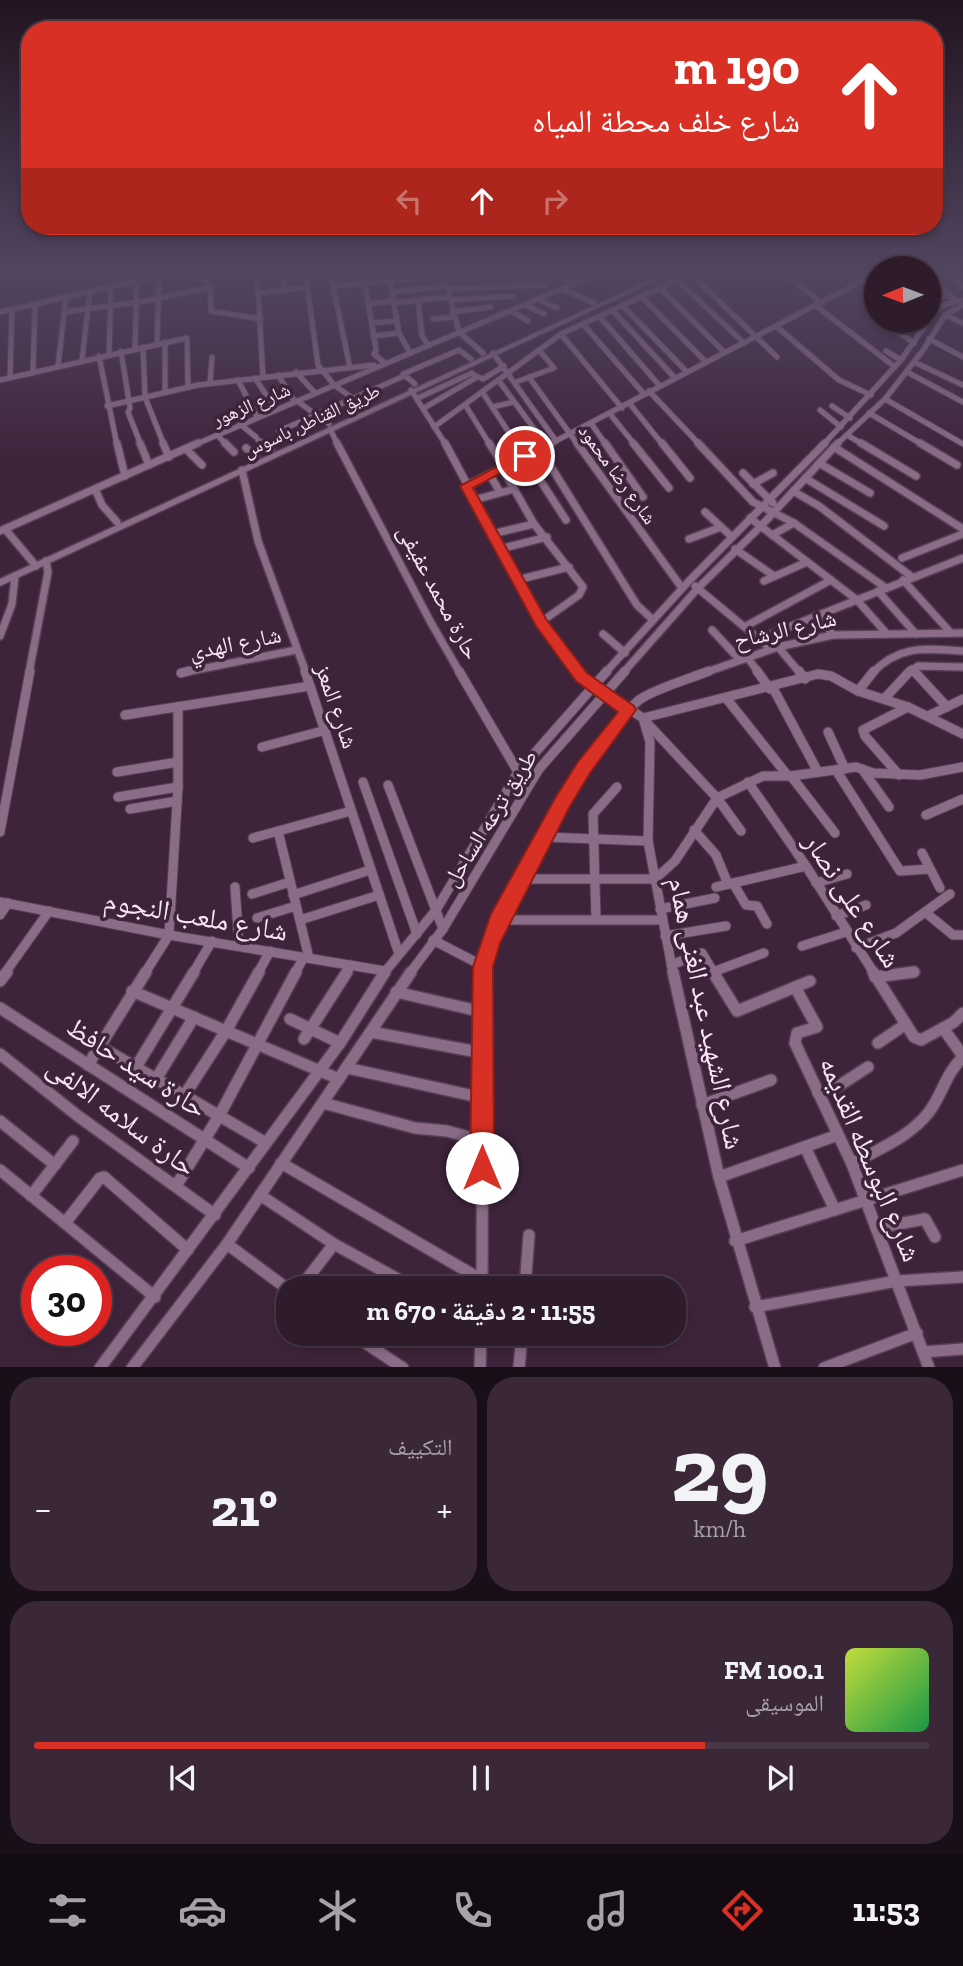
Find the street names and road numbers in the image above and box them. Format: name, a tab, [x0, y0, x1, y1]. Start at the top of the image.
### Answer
street label: شارع الزهور	[208, 378, 294, 432]
street label: طريق القناطر, باسوس	[239, 379, 383, 462]
street label: شارع رضا محمود	[574, 420, 662, 529]
street label: حارة محمد عفيفى	[392, 520, 486, 664]
street label: شارع الرشاح	[731, 604, 839, 655]
street label: شارع الهدي	[187, 620, 284, 670]
street label: شارع المعز	[308, 659, 364, 752]
street label: طريق ترعه الساحل	[437, 744, 543, 892]
street label: شارع على نصار	[796, 826, 908, 974]
street label: شارع الشهيد عبد الغنى همام	[660, 874, 752, 1153]
street label: شارع ملعب النجوم	[101, 883, 290, 950]
street label: حارة سيد حافظ	[61, 1010, 213, 1125]
street label: حارة سلامه الالفى	[40, 1050, 203, 1184]
street label: شارع البوسطه القديمه	[812, 1052, 929, 1267]

